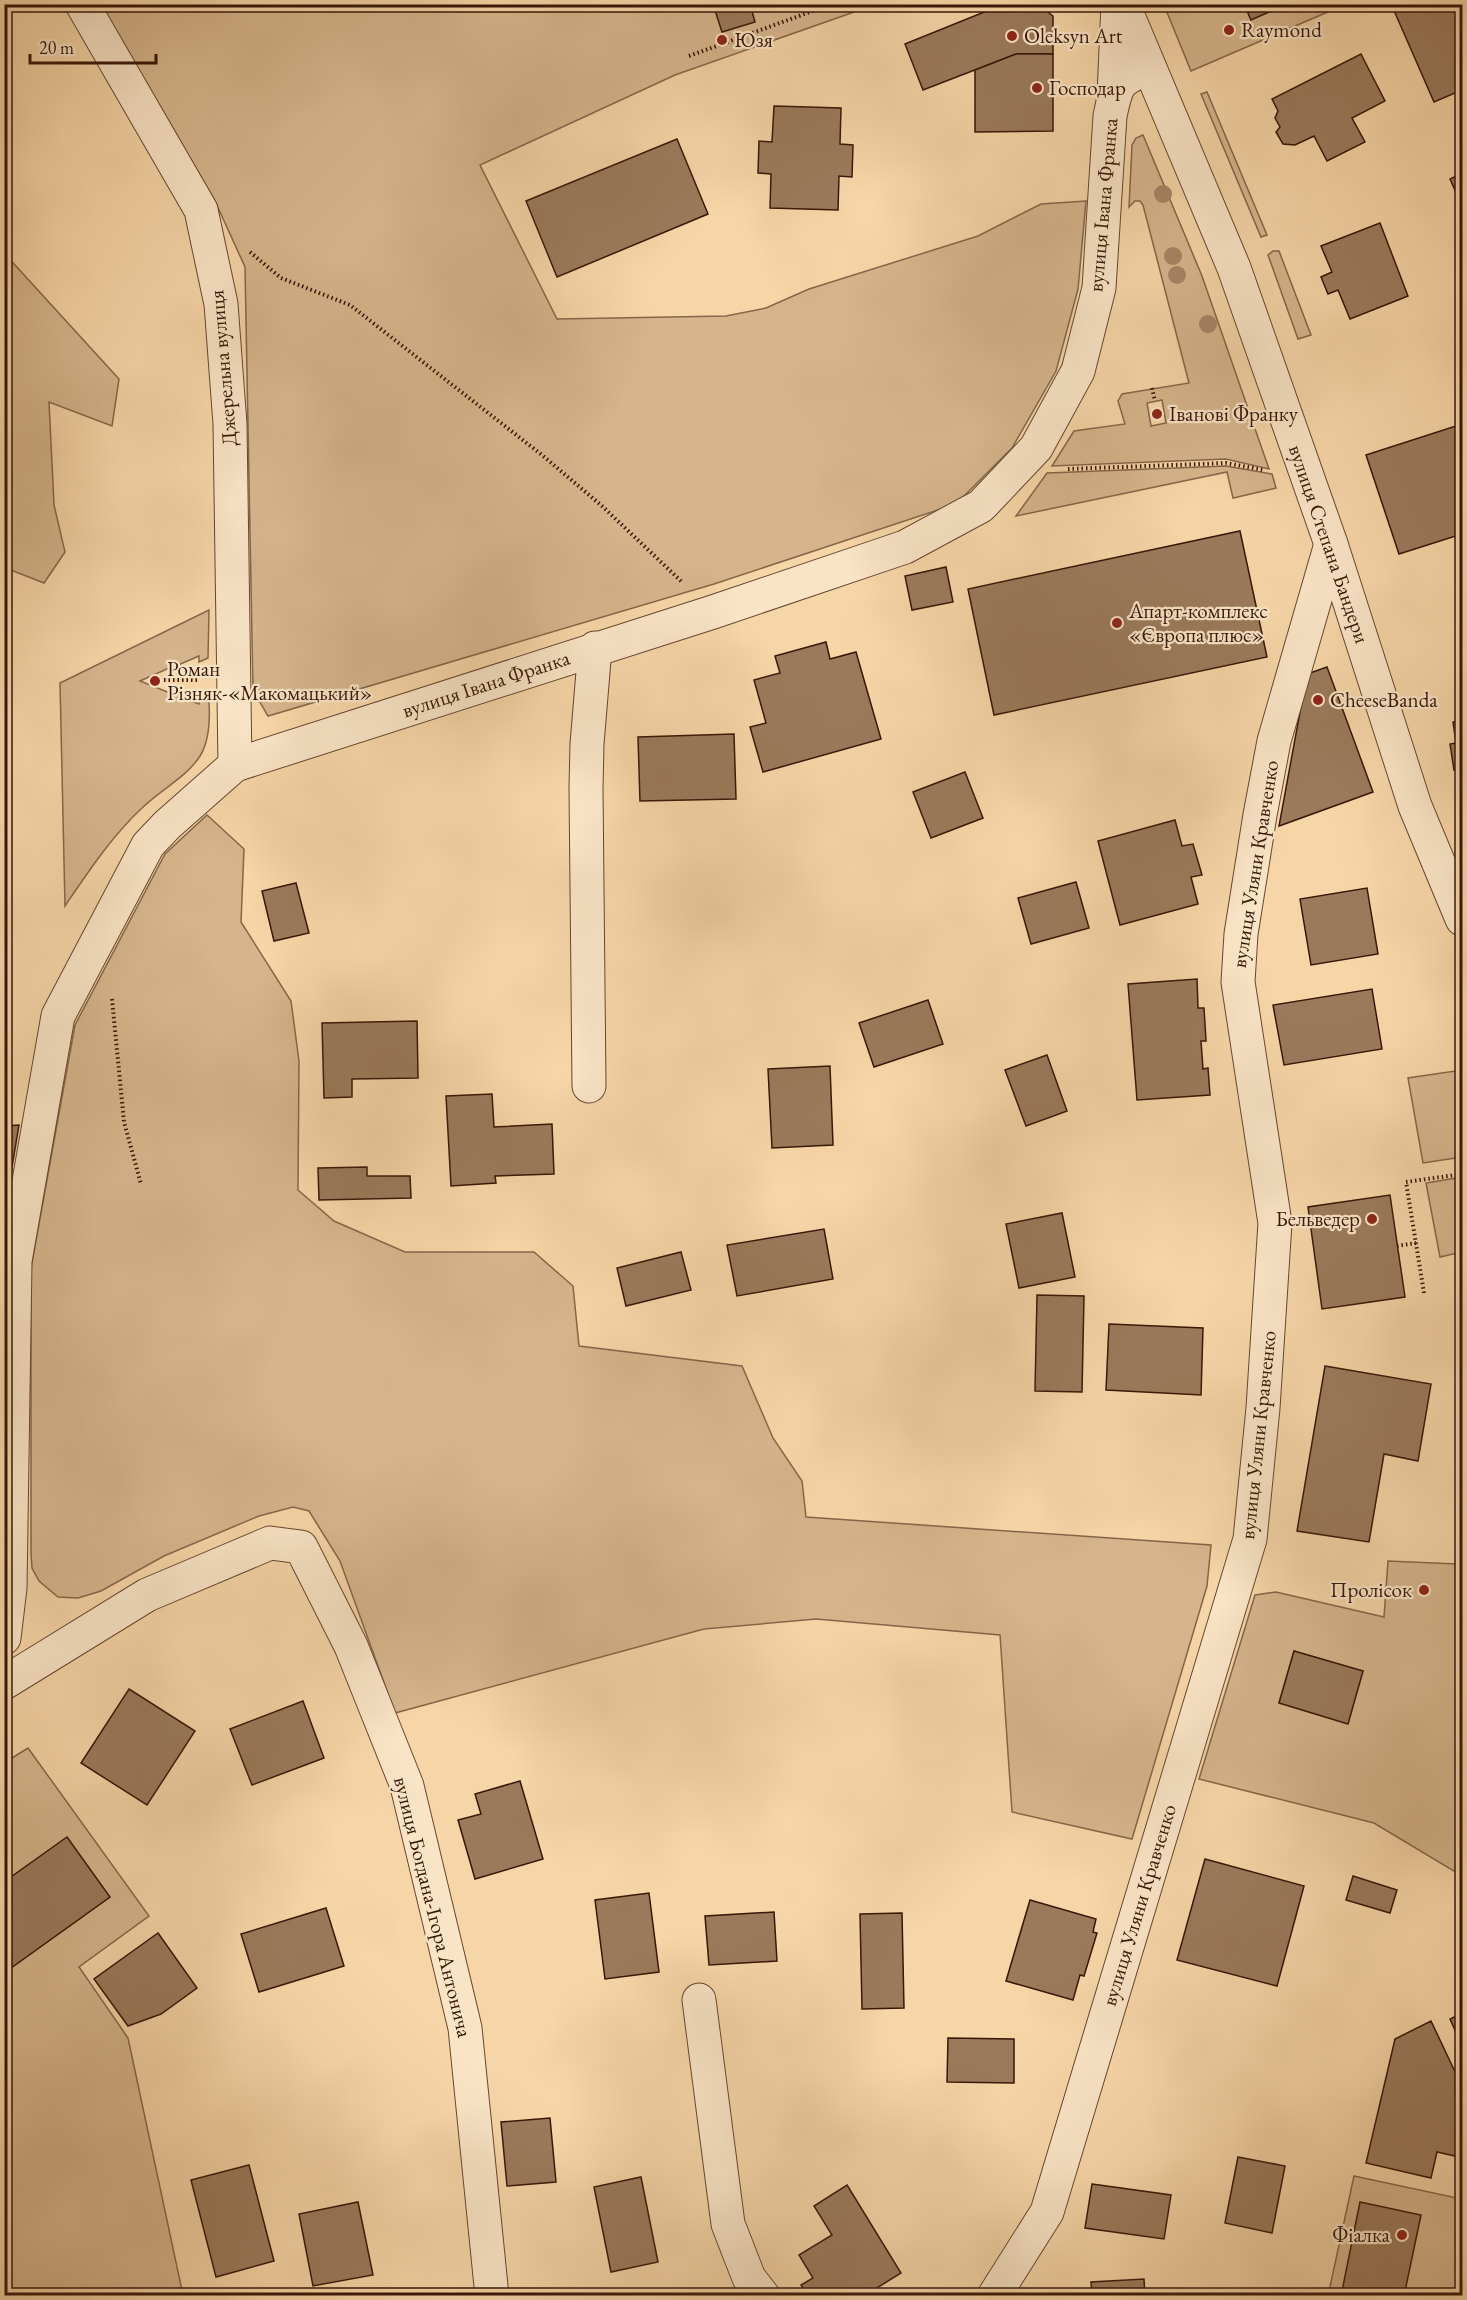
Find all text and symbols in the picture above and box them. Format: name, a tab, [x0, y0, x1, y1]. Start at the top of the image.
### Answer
place label: Raymond	[1241, 16, 1322, 43]
place label: Oleksyn Art	[1024, 22, 1123, 49]
marker: Raymond	[1222, 23, 1236, 37]
place label: Юзя	[734, 26, 773, 53]
scale bar	[30, 27, 156, 65]
marker: Oleksyn Art	[1005, 29, 1019, 43]
marker: Юзя	[715, 33, 729, 47]
text: 20 m	[39, 36, 74, 59]
place label: Господар	[1049, 74, 1126, 101]
marker: Господар	[1030, 81, 1044, 95]
street label: вулиця Івана Франка	[1081, 116, 1124, 293]
street label: Джерельна вулиця	[202, 289, 243, 447]
place label: Іванові Франку	[1169, 400, 1299, 427]
marker: Іванові Франку	[1150, 407, 1164, 421]
street label: вулиця Степана Бандери	[1283, 441, 1376, 647]
place label: Апарт-комплекс «Європа плюс»	[1128, 597, 1268, 648]
marker: Апарт-комплекс «Європа плюс»	[1110, 616, 1124, 630]
street label: вулиця Івана Франка	[399, 644, 574, 723]
place label: Роман Різняк-«Макомацький»	[167, 655, 372, 706]
marker: Роман Різняк-«Макомацький»	[148, 674, 162, 688]
place label: CheeseBanda	[1330, 686, 1438, 713]
marker: CheeseBanda	[1311, 693, 1325, 707]
street label: вулиця Уляни Кравченко	[1225, 758, 1284, 970]
place label: Бельведер	[1275, 1205, 1360, 1232]
marker: Бельведер	[1365, 1212, 1379, 1226]
street label: вулиця Уляни Кравченко	[1233, 1329, 1282, 1541]
place label: Пролісок	[1330, 1576, 1412, 1603]
marker: Пролісок	[1417, 1583, 1431, 1597]
street label: вулиця Богдана-Ігора Антонича	[388, 1774, 479, 2041]
street label: вулиця Уляни Кравченко	[1095, 1801, 1182, 2009]
place label: Фіалка	[1332, 2221, 1391, 2248]
marker: Фіалка	[1395, 2228, 1409, 2242]

